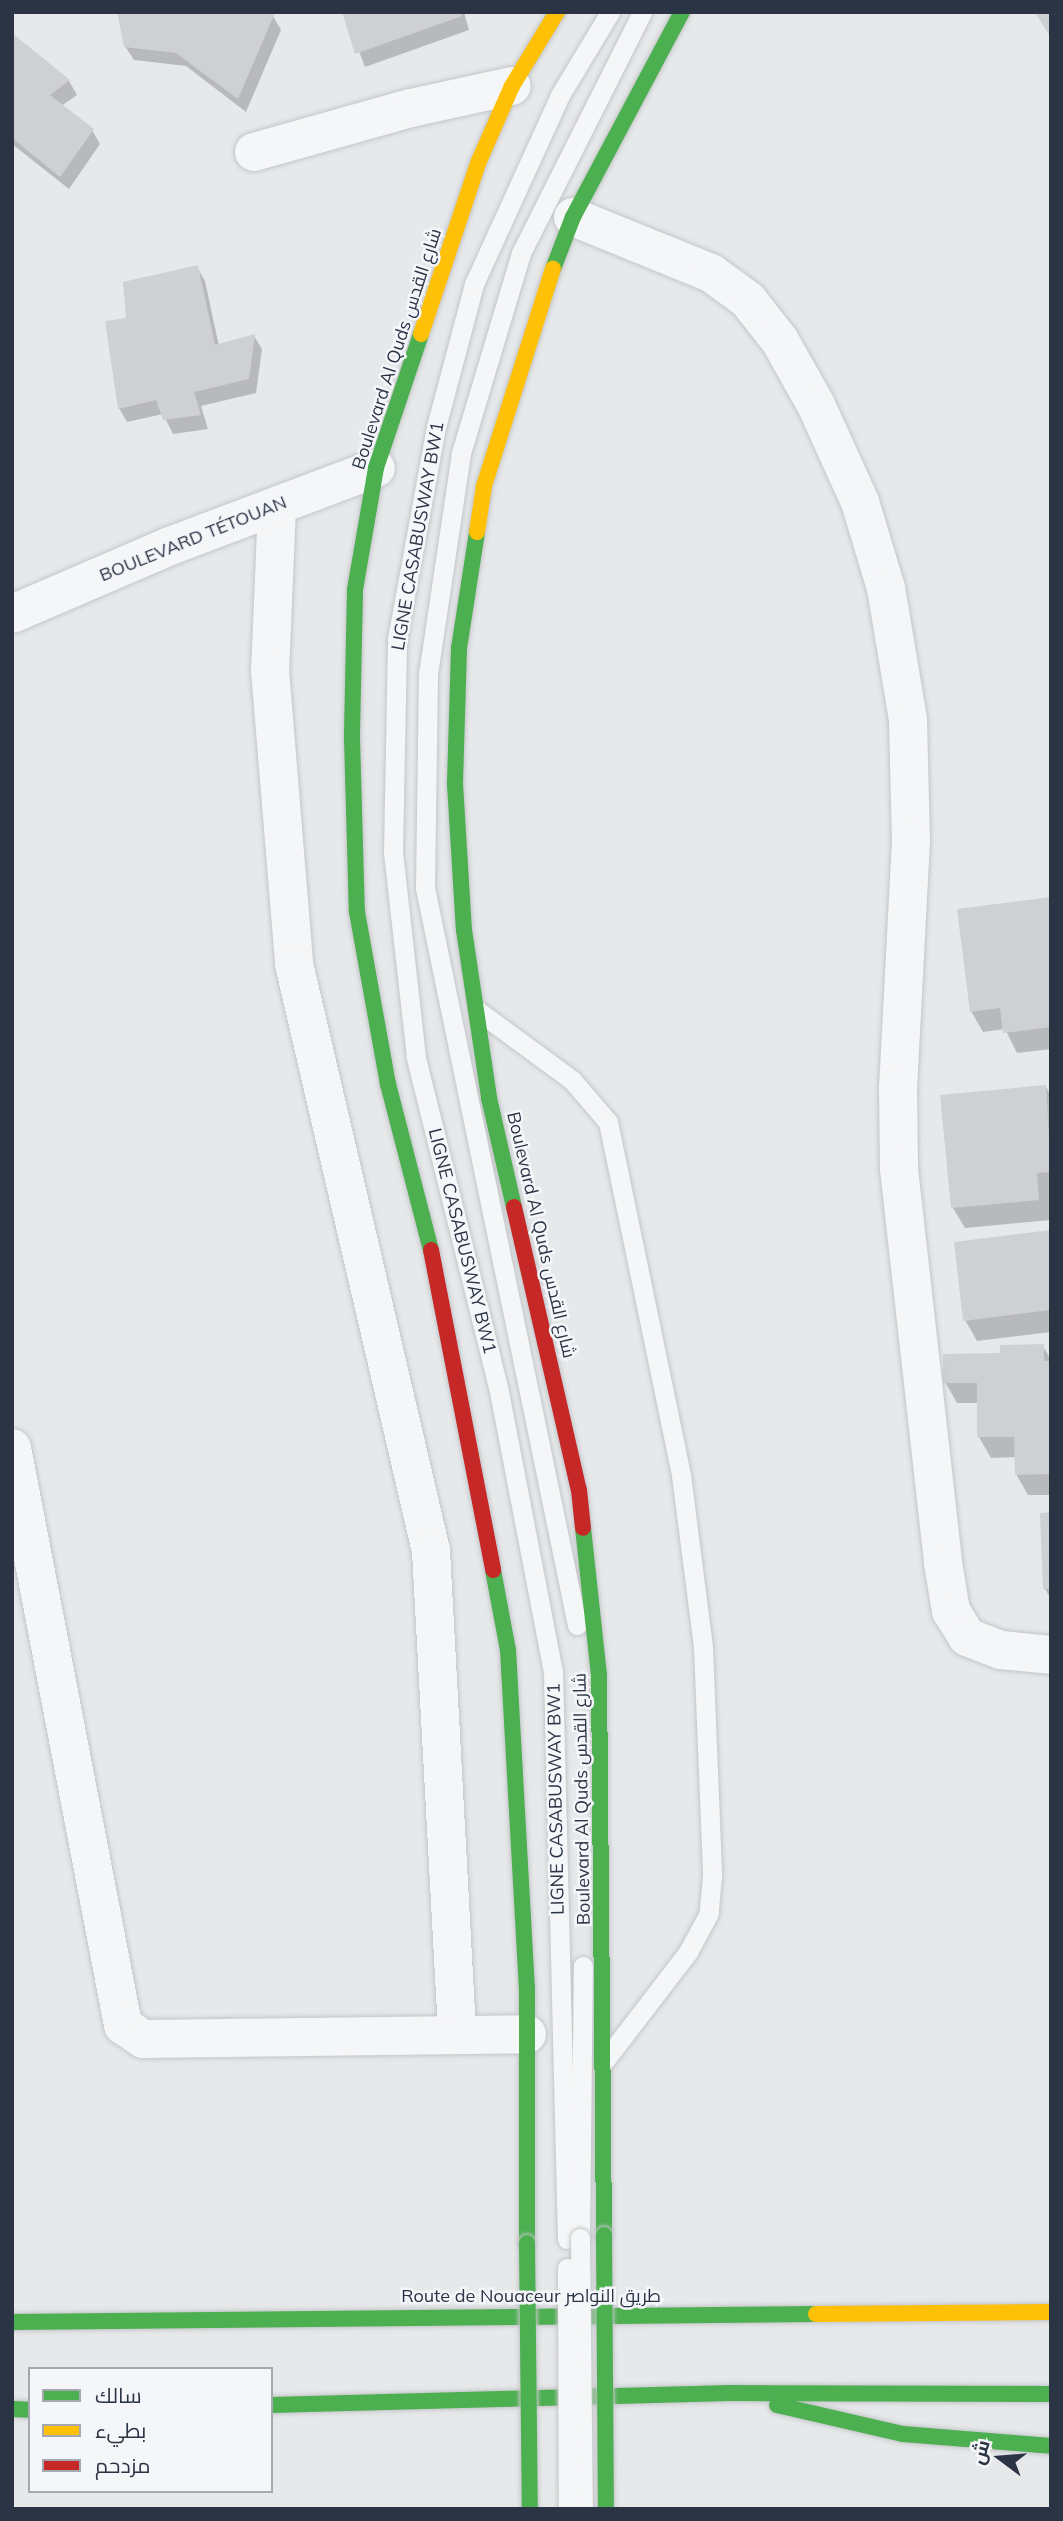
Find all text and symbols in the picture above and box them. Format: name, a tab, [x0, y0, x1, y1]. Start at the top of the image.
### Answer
street label: Boulevard Al Quds شارع القدس	[348, 226, 446, 472]
street label: LIGNE CASABUSWAY BW1	[387, 420, 449, 652]
street label: BOULEVARD TÉTOUAN	[96, 492, 290, 586]
street label: Boulevard Al Quds شارع القدس	[502, 1110, 580, 1360]
street label: LIGNE CASABUSWAY BW1	[423, 1126, 501, 1356]
street label: Boulevard Al Quds شارع القدس	[569, 1673, 595, 1925]
street label: LIGNE CASABUSWAY BW1	[543, 1683, 569, 1915]
street label: Route de Nouaceur طريق النواصر	[401, 2285, 661, 2307]
legend	[28, 2367, 273, 2493]
text: سالك	[95, 2382, 142, 2408]
text: بطيء	[95, 2417, 146, 2443]
north arrow	[965, 2423, 1035, 2493]
text: ش	[965, 2437, 995, 2467]
text: مزدحم	[95, 2452, 150, 2478]

